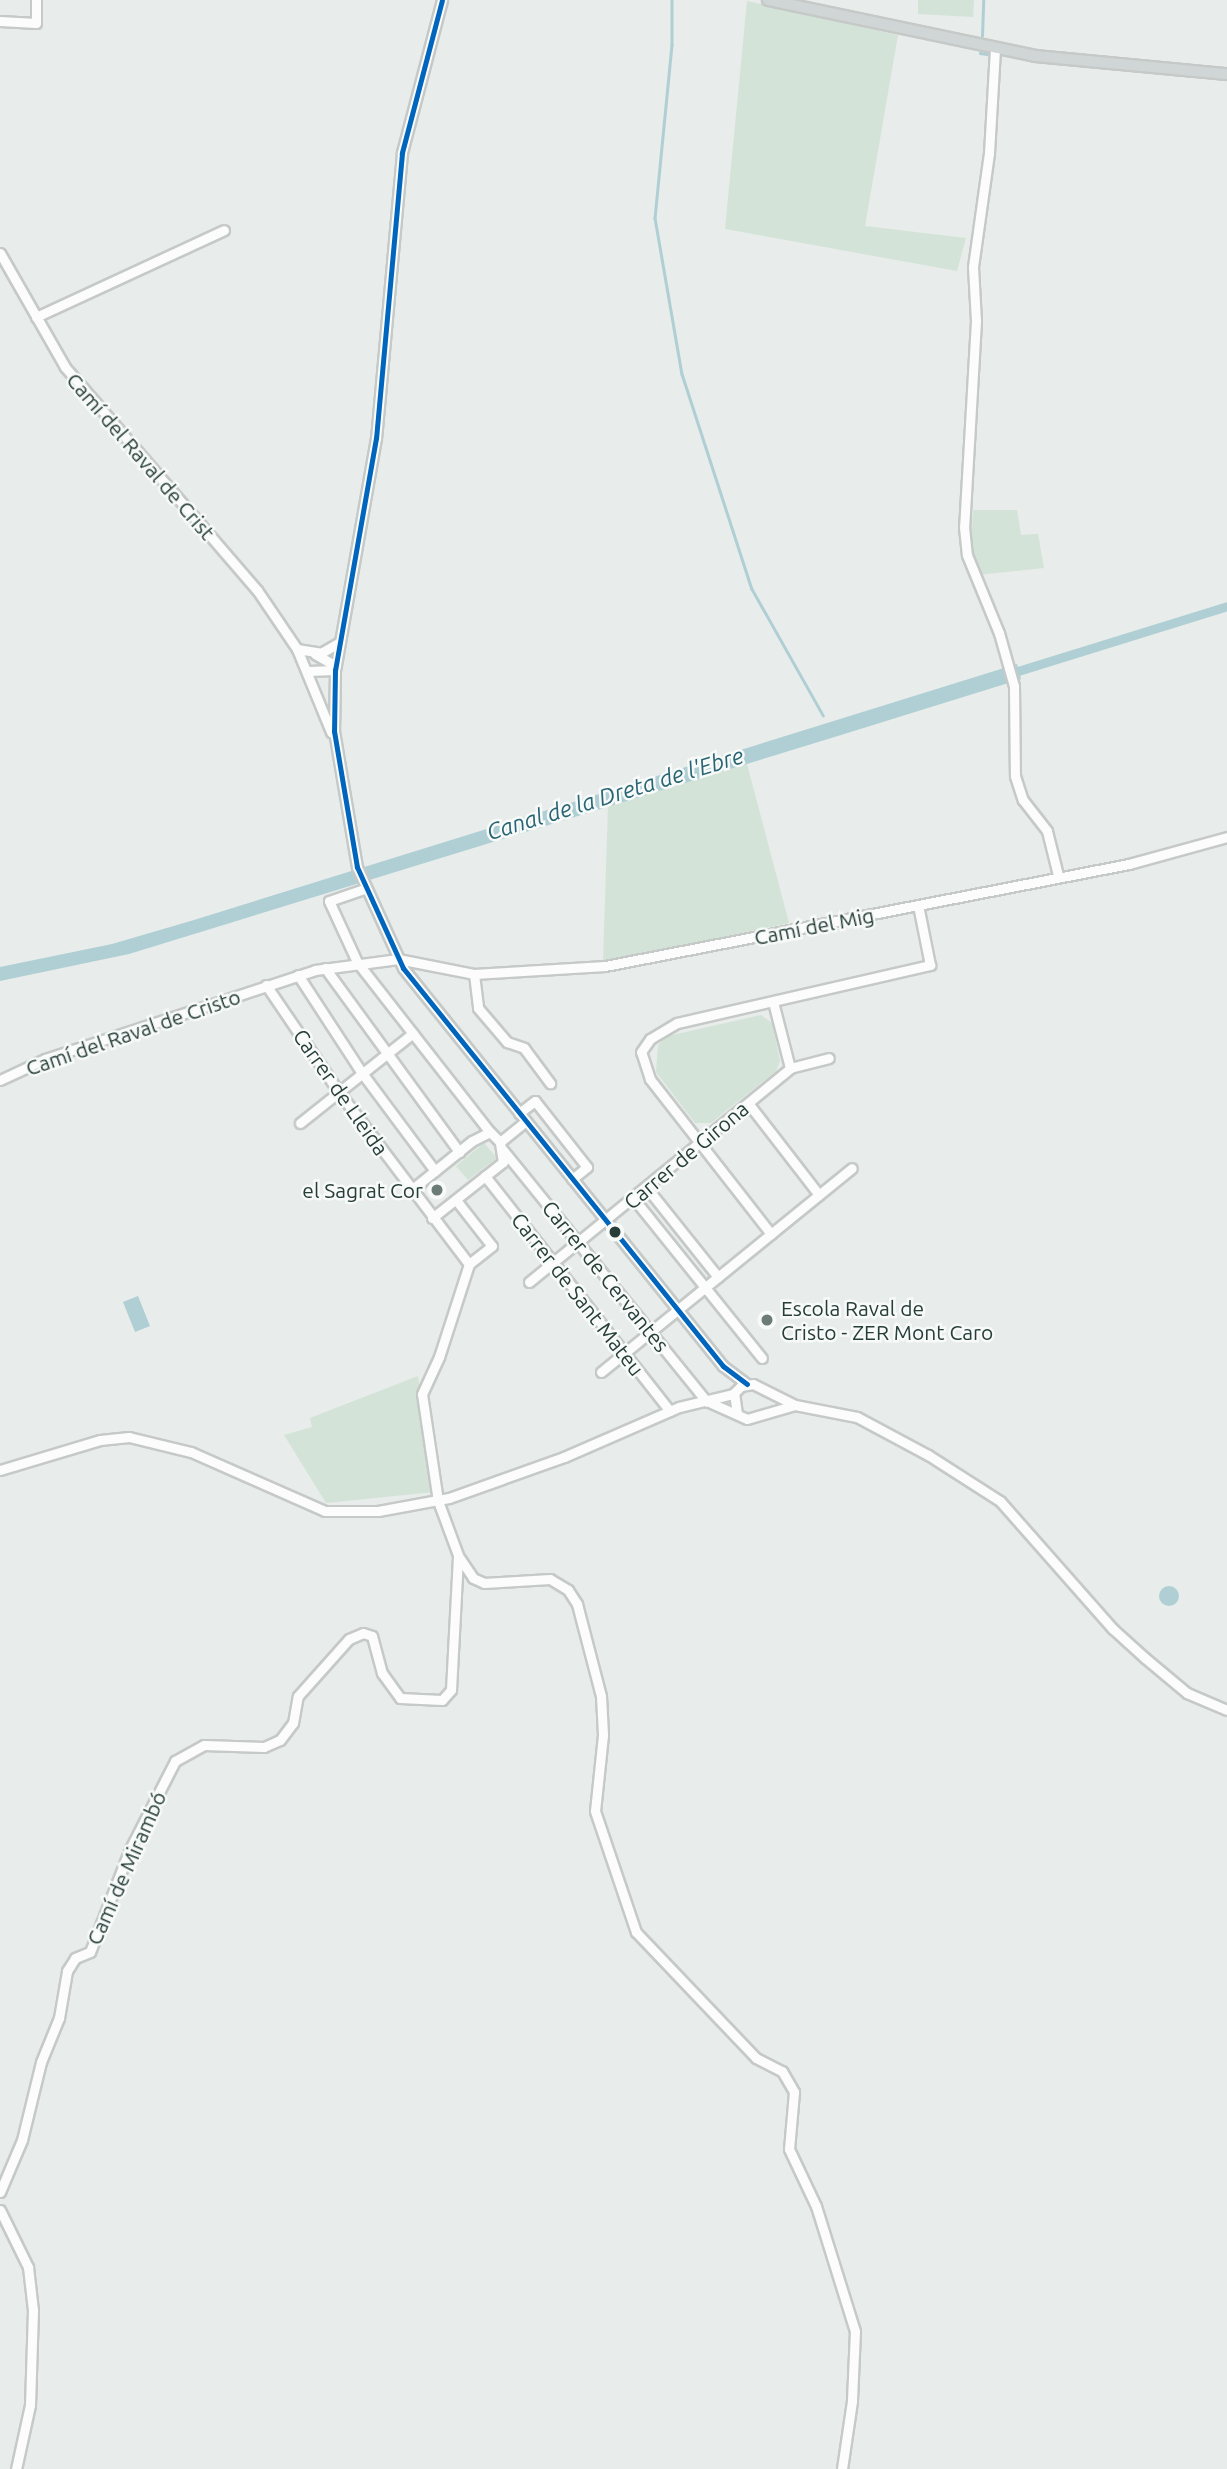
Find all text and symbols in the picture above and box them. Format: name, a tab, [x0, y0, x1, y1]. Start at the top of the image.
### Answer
street label: Camí del Raval de Crist	[62, 367, 220, 545]
water label: Canal de la Dreta de l'Ebre	[483, 742, 747, 846]
street label: Camí del Mig	[752, 902, 876, 950]
street label: Camí del Raval de Cristo	[22, 983, 244, 1081]
street label: Carrer de Lleida	[288, 1024, 394, 1160]
street label: Carrer de Girona	[619, 1096, 753, 1214]
place label: el Sagrat Cor	[302, 1177, 423, 1203]
marker: el Sagrat Cor	[429, 1182, 445, 1198]
street label: Carrer de Cervantes	[537, 1195, 675, 1357]
street label: Carrer de Sant Mateu	[506, 1207, 650, 1381]
unlabelled marker	[608, 1225, 622, 1239]
place label: Escola Raval de Cristo - ZER Mont Caro	[781, 1295, 993, 1345]
marker: Escola Raval de Cristo - ZER Mont Caro	[759, 1312, 775, 1328]
street label: Camí de Mirambó	[81, 1787, 171, 1949]

